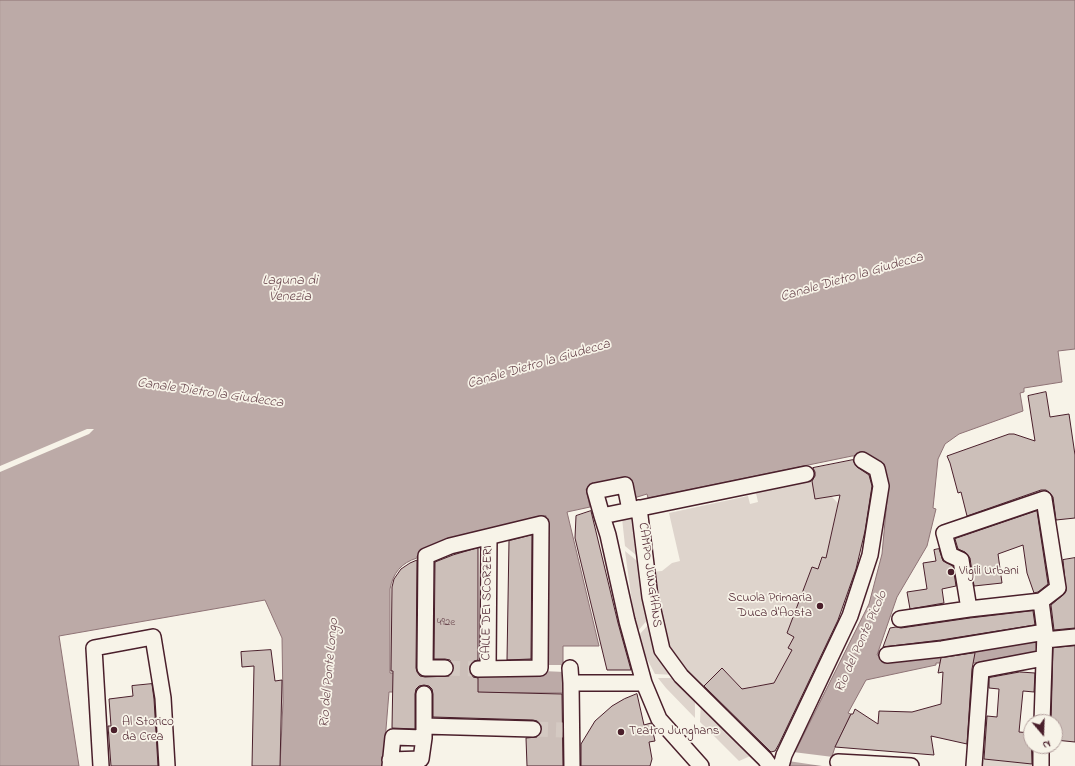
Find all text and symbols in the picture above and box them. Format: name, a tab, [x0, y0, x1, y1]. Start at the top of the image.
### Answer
water label: Canale Dietro la Giudecca	[779, 250, 925, 306]
water label: Laguna di Venezia	[262, 274, 318, 306]
water label: Canale Dietro la Giudecca	[466, 337, 612, 393]
water label: Canale Dietro la Giudecca	[136, 375, 284, 413]
street label: CAMPO JUNGHANS	[634, 522, 664, 628]
street label: CALLE DEI SCORZERI	[479, 545, 497, 661]
place label: Vigili Urbani	[959, 564, 1019, 580]
marker: Vigili Urbani	[946, 567, 956, 577]
water label: Rio del Ponte Picolo	[832, 589, 892, 695]
place label: Scuola Primaria Duca d'Aosta	[728, 591, 812, 622]
marker: Scuola Primaria Duca d'Aosta	[815, 601, 825, 611]
house number: 492e	[437, 616, 455, 630]
water label: Rio del Ponte Longo	[317, 618, 343, 728]
north arrow	[1023, 714, 1063, 754]
place label: Al Storico da Crea	[122, 715, 174, 746]
place label: Teatro Junghans	[629, 724, 719, 740]
marker: Al Storico da Crea	[109, 725, 119, 735]
marker: Teatro Junghans	[616, 727, 626, 737]
text: N	[1040, 736, 1053, 753]

